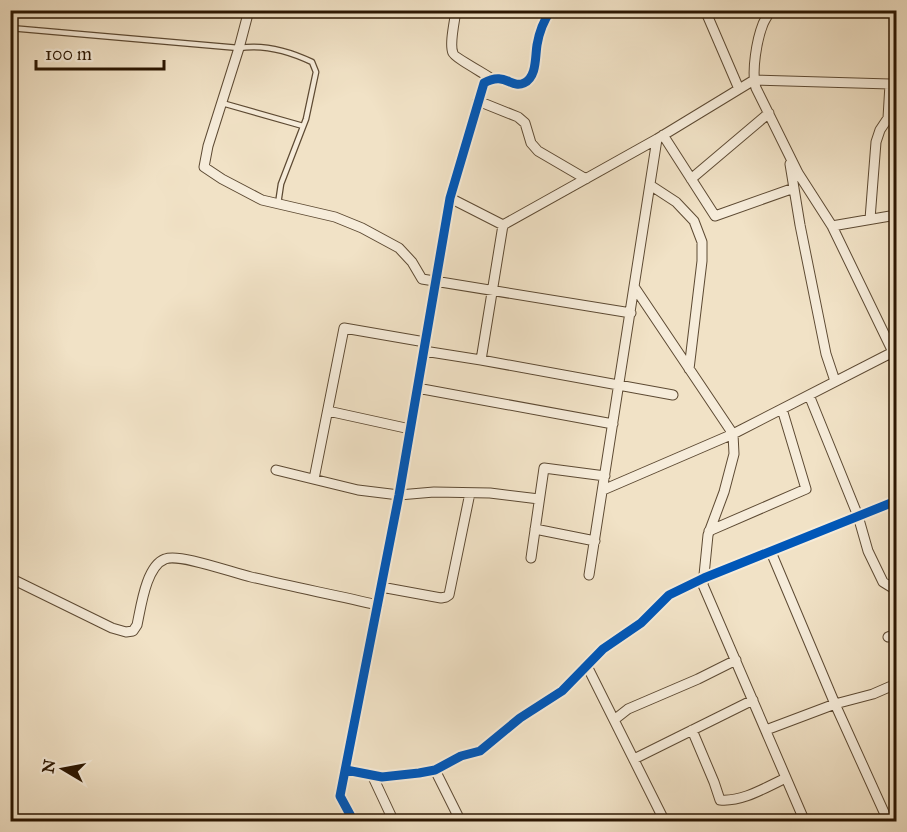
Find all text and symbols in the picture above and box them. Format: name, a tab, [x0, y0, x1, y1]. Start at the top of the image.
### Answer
scale bar	[36, 33, 164, 71]
text: 100 m	[45, 43, 92, 65]
north arrow	[33, 739, 93, 799]
text: N	[38, 758, 59, 775]

